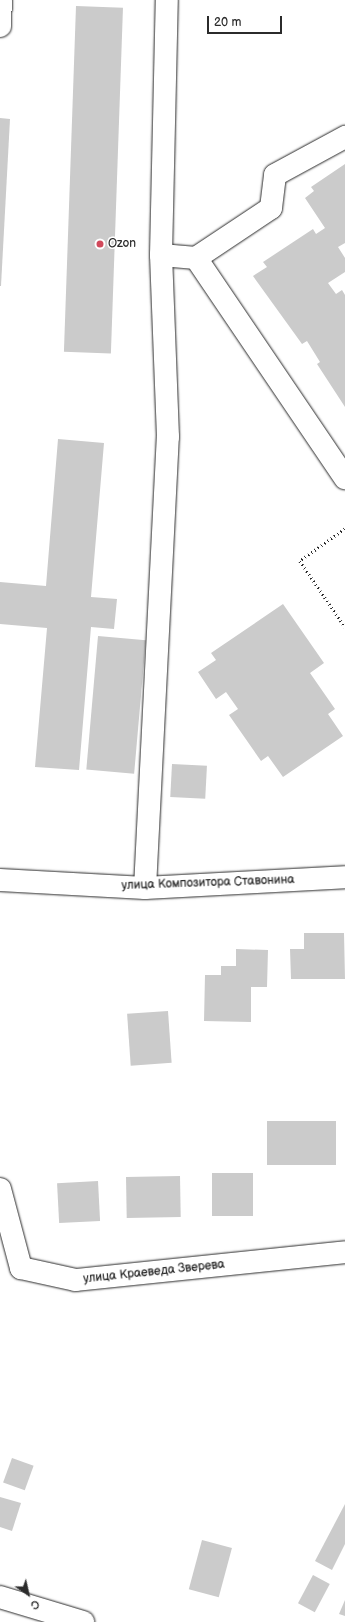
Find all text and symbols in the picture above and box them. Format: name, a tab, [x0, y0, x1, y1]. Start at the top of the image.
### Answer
scale bar	[209, 8, 284, 34]
text: 20 m	[214, 15, 241, 30]
place label: Ozon	[108, 237, 136, 251]
marker: Ozon	[95, 239, 105, 249]
street label: улица Композитора Ставонина	[121, 873, 295, 893]
street label: улица Краеведа Зверева	[83, 1257, 225, 1287]
north arrow	[8, 1574, 48, 1614]
text: С	[28, 1597, 42, 1612]

